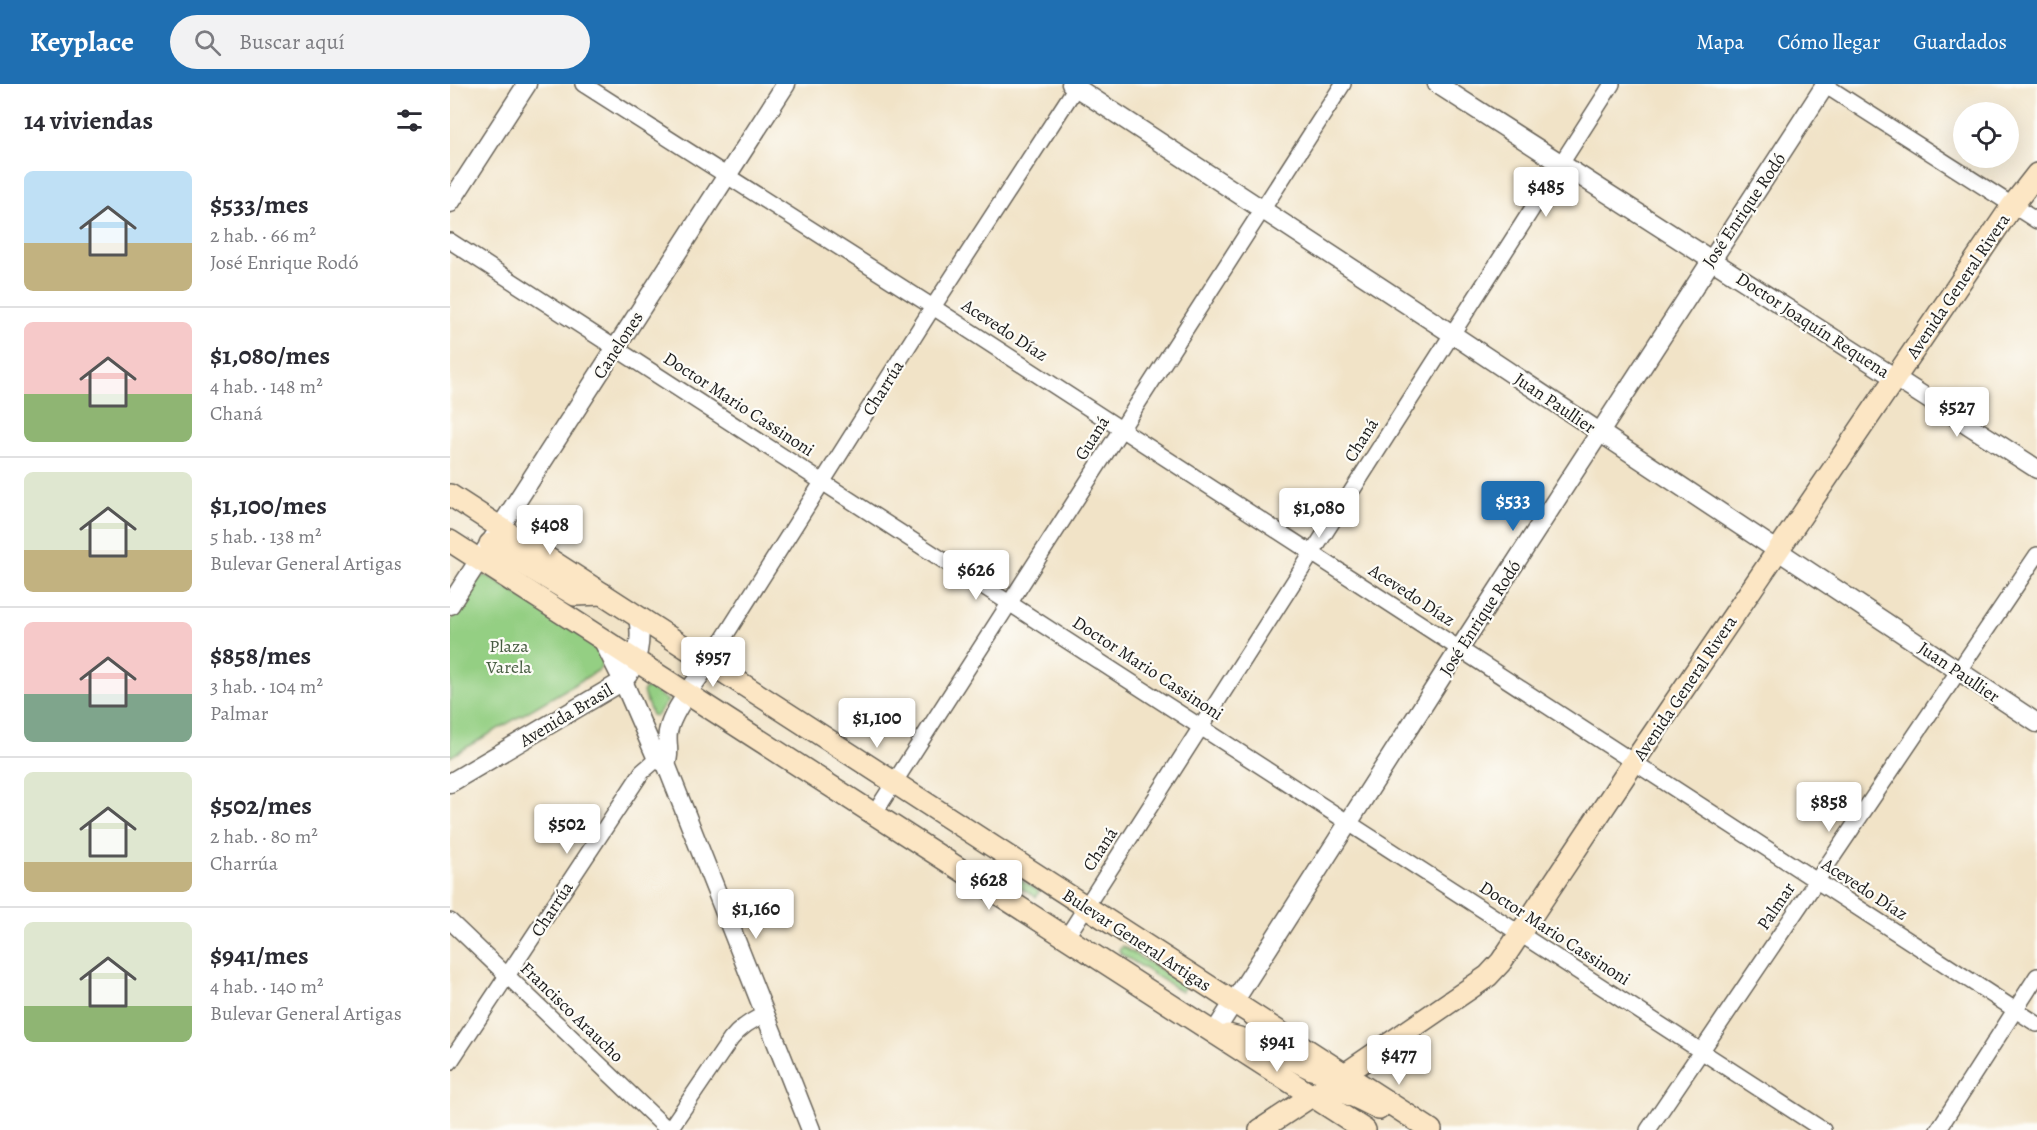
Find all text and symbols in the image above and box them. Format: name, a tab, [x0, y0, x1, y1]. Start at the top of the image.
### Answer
search box	[170, 15, 590, 69]
text: Keyplace	[30, 23, 134, 61]
icon: search	[191, 26, 224, 59]
text: Buscar aquí	[239, 27, 345, 57]
text: Mapa	[1696, 28, 1744, 56]
text: Cómo llegar	[1777, 28, 1880, 56]
text: Guardados	[1913, 28, 2007, 56]
map controls	[1953, 102, 2019, 168]
button: locate	[1953, 102, 2019, 168]
text: 14 viviendas	[24, 103, 153, 138]
icon: filters	[393, 104, 426, 137]
street label: José Enrique Rodó	[1697, 148, 1791, 272]
pin: $485	[1510, 167, 1582, 218]
text: $485	[1528, 173, 1564, 200]
text: $533/mes	[210, 187, 309, 222]
icon: home	[72, 195, 144, 267]
street label: Avenida General Rivera	[1900, 208, 2016, 364]
text: 2 hab. · 66 m²	[210, 222, 316, 249]
text: José Enrique Rodó	[210, 249, 358, 276]
street label: Doctor Joaquín Requena	[1732, 266, 1895, 384]
street label: Acevedo Díaz	[957, 293, 1053, 367]
street label: Canelones	[587, 307, 649, 383]
text: $1,080/mes	[210, 338, 330, 373]
icon: home	[72, 346, 144, 418]
street label: Doctor Mario Cassinoni	[659, 346, 819, 462]
street label: Charrúa	[857, 355, 910, 420]
street label: Juan Paullier	[1510, 367, 1601, 439]
text: 4 hab. · 148 m²	[210, 373, 323, 400]
pin: $527	[1921, 387, 1993, 438]
text: $527	[1939, 393, 1975, 420]
text: Chaná	[210, 400, 263, 427]
street label: Guaná	[1069, 411, 1115, 465]
street label: Chaná	[1338, 413, 1384, 467]
pin: $533	[1477, 481, 1549, 532]
text: $533	[1495, 487, 1531, 514]
text: $1,100/mes	[210, 488, 327, 523]
pin: $1,080	[1270, 488, 1368, 539]
text: $1,080	[1293, 494, 1345, 521]
icon: home	[72, 496, 144, 568]
pin: $408	[514, 505, 586, 556]
text: $408	[531, 511, 569, 538]
text: 5 hab. · 138 m²	[210, 523, 322, 550]
text: Bulevar General Artigas	[210, 550, 402, 577]
pin: $626	[940, 550, 1012, 601]
street label: José Enrique Rodó	[1434, 555, 1526, 681]
text: $626	[957, 556, 995, 583]
street label: Acevedo Díaz	[1364, 558, 1460, 632]
street label: Doctor Mario Cassinoni	[1068, 610, 1228, 726]
street label: Avenida General Rivera	[1627, 610, 1743, 766]
park label: Plaza Varela	[485, 634, 532, 679]
street label: Juan Paullier	[1914, 636, 2005, 708]
pin: $957	[677, 637, 749, 688]
text: $858/mes	[210, 638, 311, 673]
text: $957	[695, 643, 731, 670]
icon: home	[72, 646, 144, 718]
text: 3 hab. · 104 m²	[210, 673, 323, 700]
street label: Avenida Brasil	[514, 677, 618, 753]
pin: $1,100	[828, 698, 926, 749]
text: Palmar	[210, 700, 268, 727]
text: $1,100	[852, 704, 902, 731]
pin: $858	[1793, 782, 1865, 833]
text: $502/mes	[210, 788, 312, 823]
text: $858	[1810, 788, 1848, 815]
icon: home	[72, 796, 144, 868]
pin: $502	[531, 804, 603, 855]
text: $502	[548, 810, 586, 837]
street label: Chaná	[1077, 822, 1123, 875]
text: 2 hab. · 80 m²	[210, 823, 318, 850]
text: Charrúa	[210, 850, 278, 877]
street label: Acevedo Díaz	[1817, 852, 1913, 926]
pin: $628	[953, 860, 1025, 911]
text: $628	[970, 866, 1008, 893]
street label: Doctor Mario Cassinoni	[1475, 875, 1635, 991]
street label: Charrúa	[525, 876, 579, 941]
street label: Palmar	[1751, 877, 1801, 935]
street label: Bulevar General Artigas	[1058, 883, 1216, 997]
pin: $1,160	[707, 889, 805, 940]
text: $1,160	[732, 895, 780, 922]
text: $941/mes	[210, 938, 309, 973]
icon: home	[72, 946, 144, 1018]
street label: Francisco Araucho	[515, 957, 629, 1067]
text: 4 hab. · 140 m²	[210, 973, 324, 1000]
text: Bulevar General Artigas	[210, 1000, 402, 1027]
pin: $941	[1241, 1022, 1313, 1073]
text: $941	[1259, 1028, 1295, 1055]
pin: $477	[1363, 1035, 1435, 1086]
text: $477	[1381, 1041, 1417, 1068]

